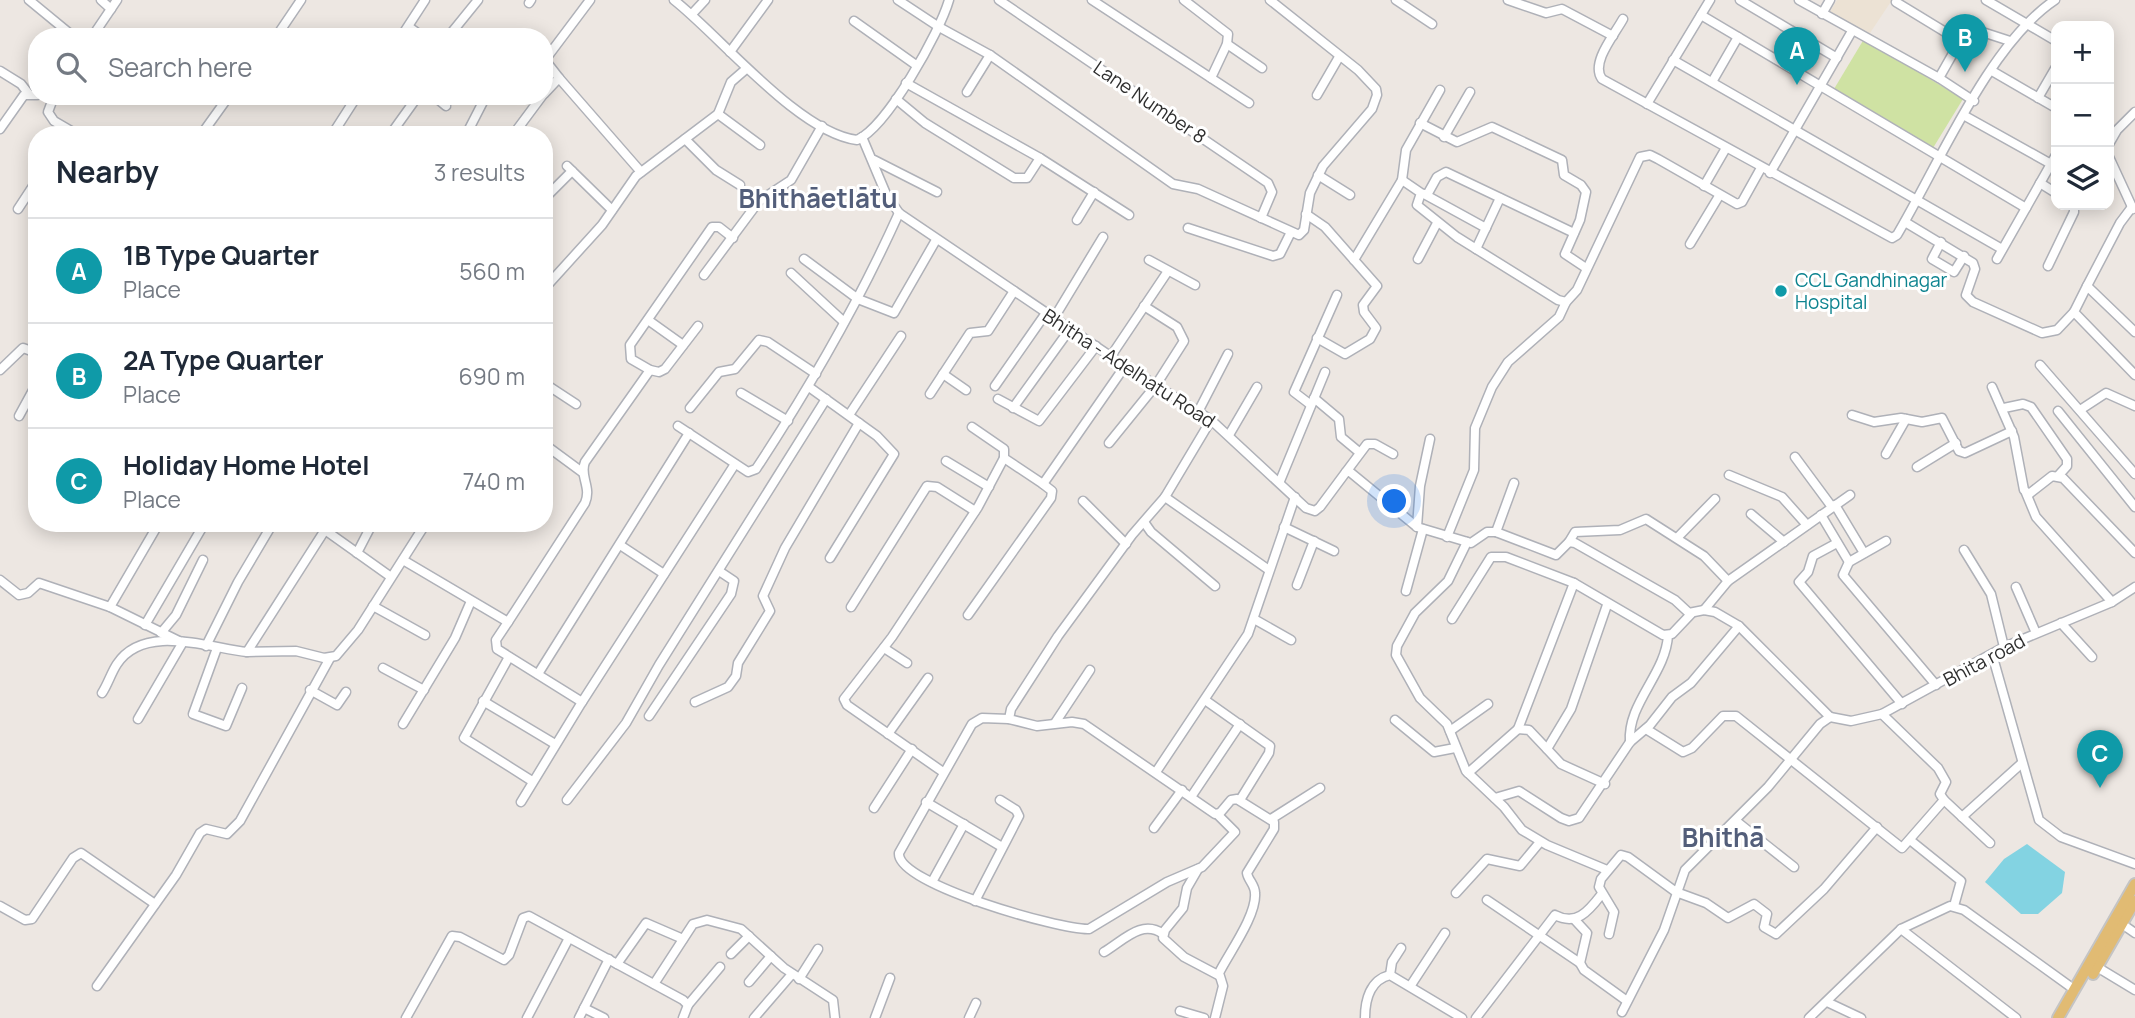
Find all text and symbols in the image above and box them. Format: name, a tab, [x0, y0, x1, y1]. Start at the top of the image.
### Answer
pin: B	[1942, 14, 1988, 72]
map controls	[2051, 21, 2114, 210]
button: +	[2051, 21, 2114, 84]
pin: A	[1774, 27, 1820, 85]
search box	[28, 28, 553, 105]
icon: search	[52, 48, 90, 86]
text: Search here	[108, 49, 253, 85]
street label: Lane Number 8	[1088, 55, 1212, 149]
button: −	[2051, 84, 2114, 147]
button: layers	[2051, 147, 2114, 210]
text: Nearby	[56, 151, 159, 192]
text: 3 results	[434, 156, 525, 188]
district label: Bhithāetlātu	[738, 180, 898, 216]
text: 1B Type Quarter	[123, 237, 319, 273]
text: A	[71, 255, 87, 287]
text: 560 m	[459, 255, 525, 287]
place label: CCL Gandhinagar Hospital	[1795, 267, 1948, 315]
text: Place	[123, 273, 181, 305]
marker: CCL Gandhinagar Hospital	[1773, 283, 1789, 299]
street label: Bhitha - Adelhatu Road	[1038, 302, 1220, 434]
text: 2A Type Quarter	[123, 342, 324, 378]
text: B	[72, 360, 86, 392]
text: 690 m	[459, 360, 525, 392]
text: Place	[123, 378, 181, 410]
text: Holiday Home Hotel	[123, 447, 370, 483]
text: C	[71, 465, 88, 497]
text: 740 m	[463, 465, 525, 497]
text: Place	[123, 483, 181, 515]
your location	[1377, 484, 1411, 518]
street label: Bhita road	[1939, 628, 2029, 692]
pin: C	[2077, 730, 2123, 788]
district label: Bhithā	[1682, 819, 1764, 855]

